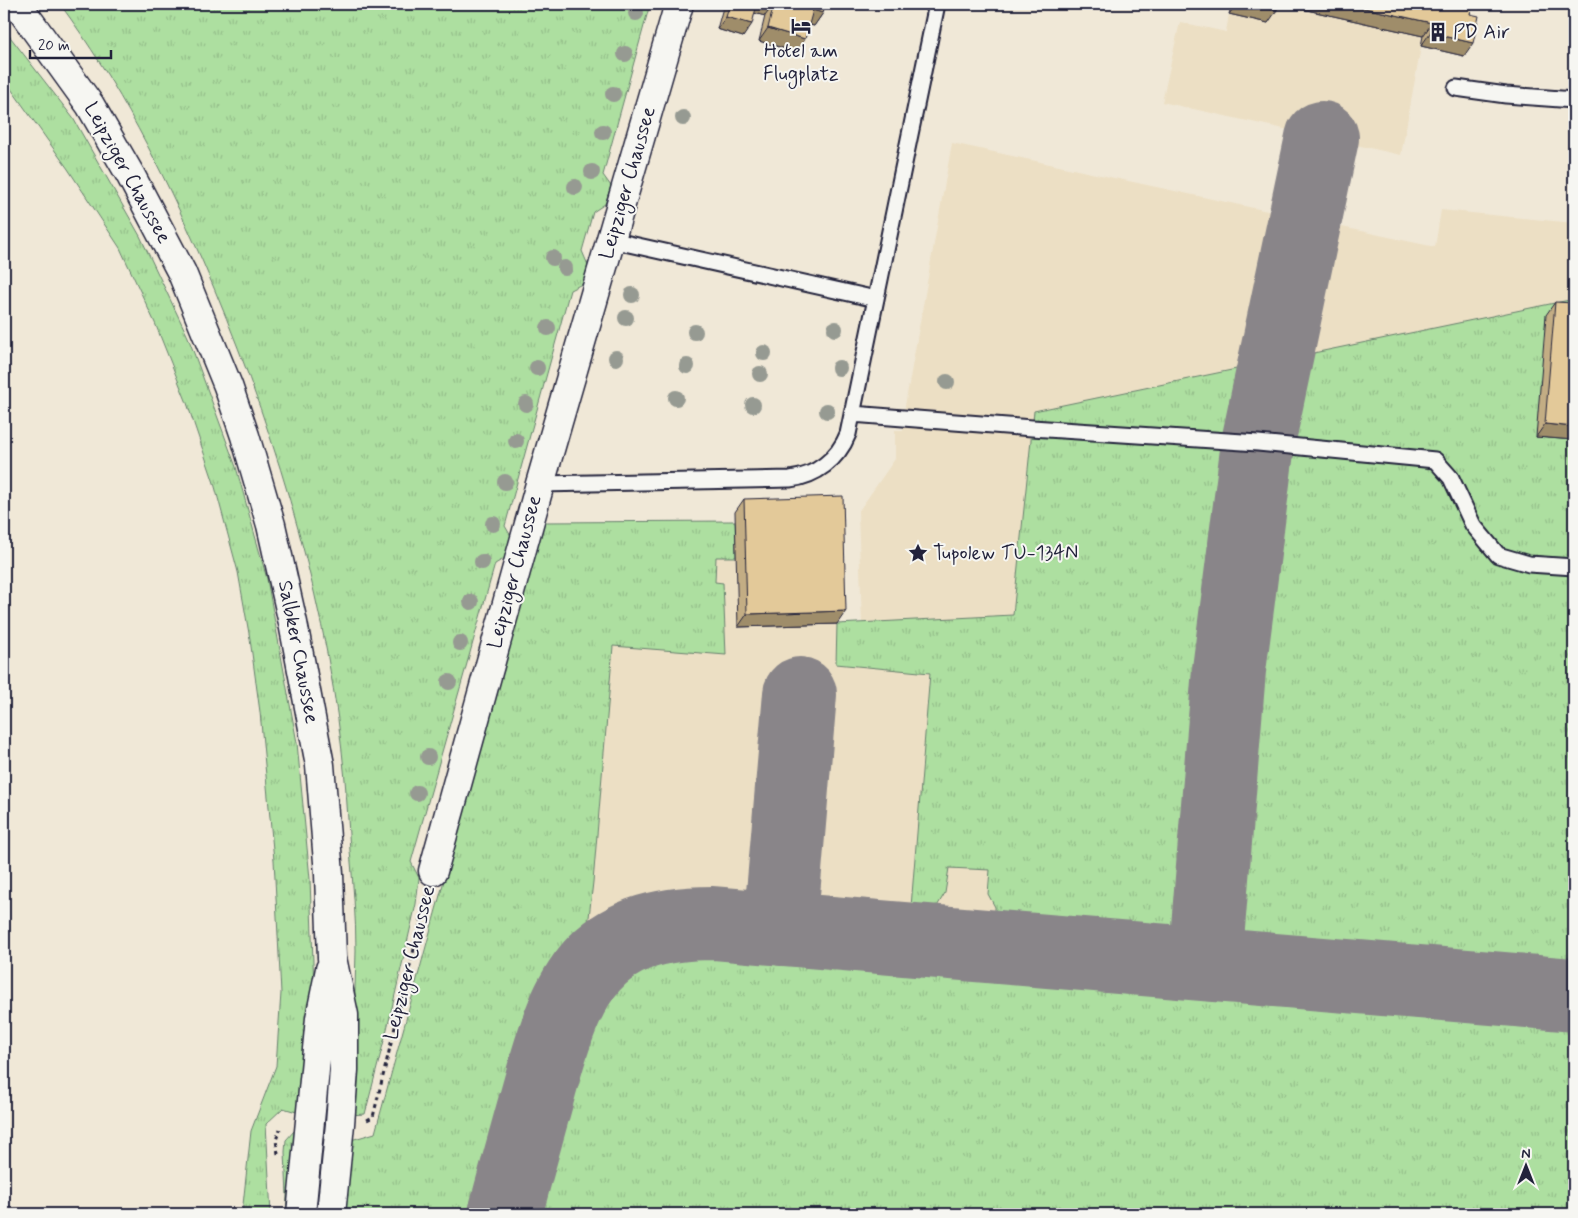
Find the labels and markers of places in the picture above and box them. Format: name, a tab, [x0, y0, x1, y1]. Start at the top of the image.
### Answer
hotel icon: Hotel am Flugplatz	[790, 15, 812, 37]
place label: PD Air	[1453, 19, 1510, 46]
building icon: PD Air	[1427, 21, 1449, 43]
place label: Hotel am Flugplatz	[763, 38, 839, 89]
place label: Tupolew TU-134N	[933, 540, 1078, 567]
place icon: Tupolew TU-134N	[907, 542, 929, 564]

